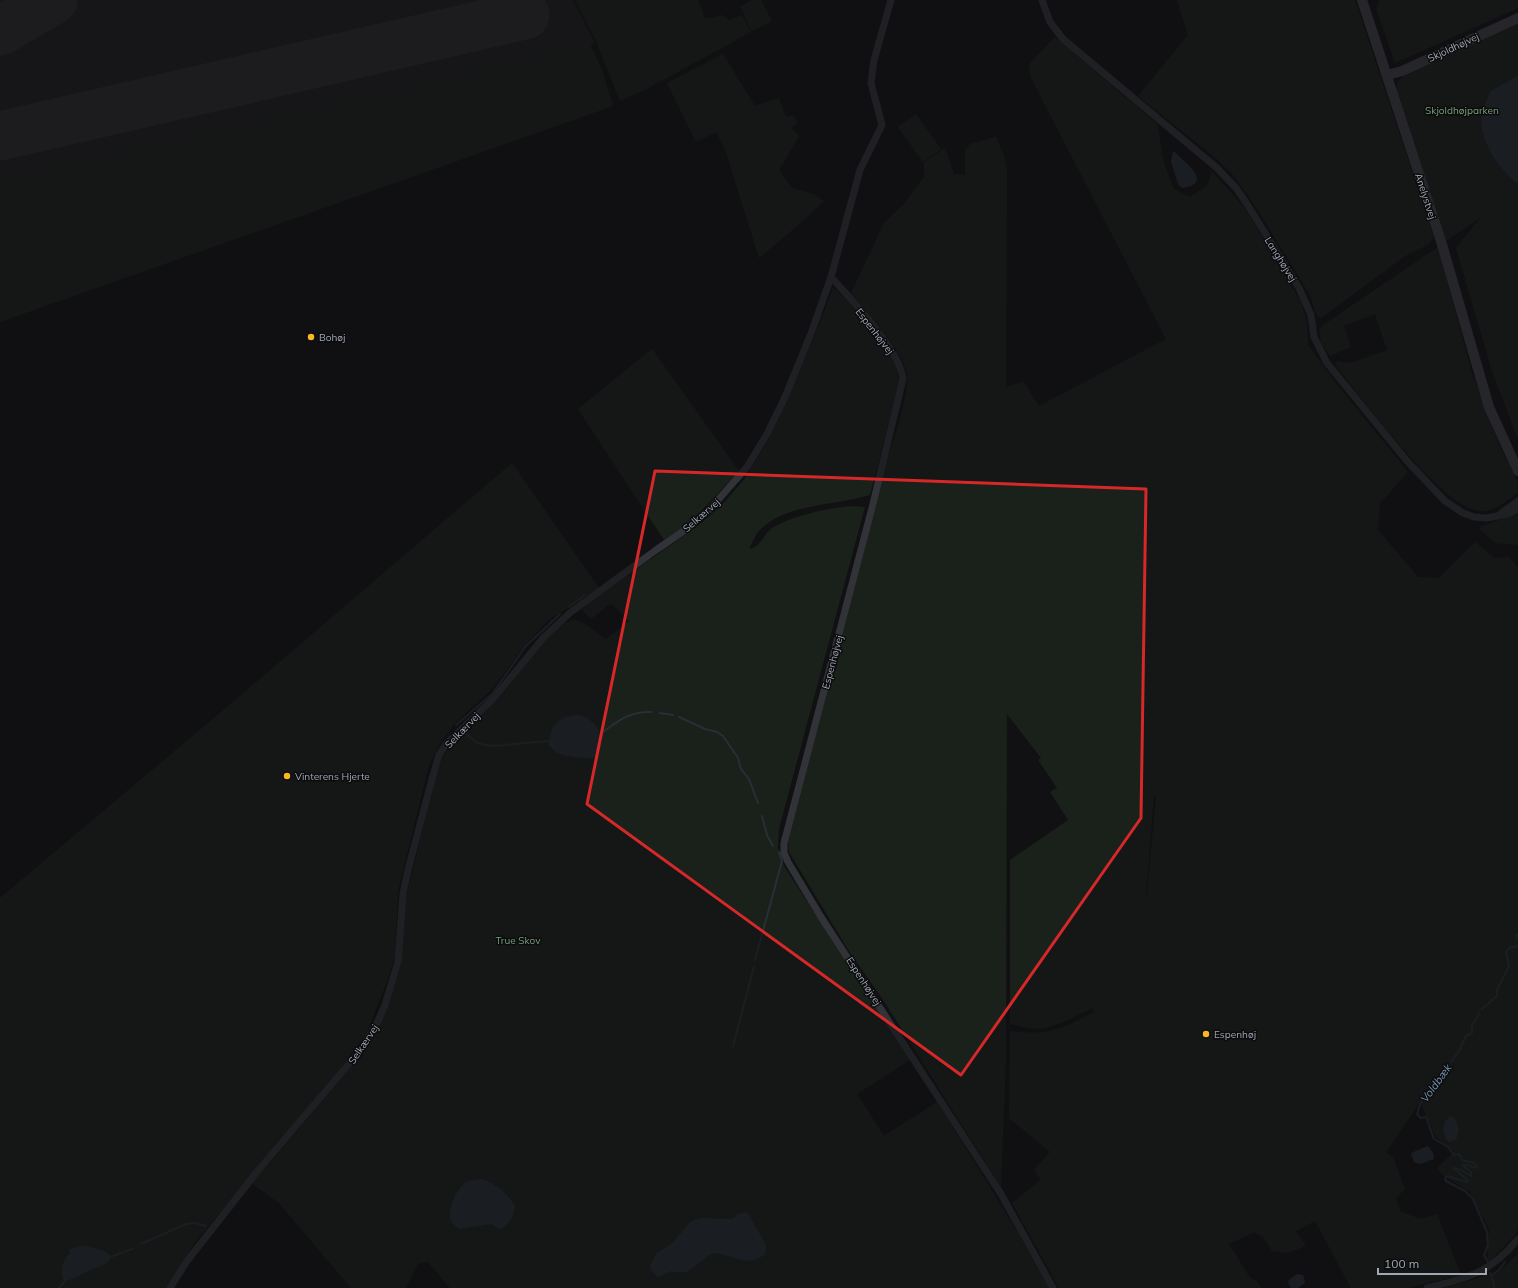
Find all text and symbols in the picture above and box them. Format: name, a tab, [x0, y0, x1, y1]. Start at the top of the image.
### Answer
street label: Skjoldhøjvej	[1426, 30, 1481, 65]
park label: Skjoldhøjparken	[1425, 104, 1499, 117]
street label: Anelystvej	[1412, 171, 1439, 221]
street label: Langhøjvej	[1262, 234, 1299, 284]
street label: Espenhøjvej	[853, 306, 897, 357]
place label: Bohøj	[319, 331, 345, 344]
marker: Bohøj	[306, 332, 316, 342]
street label: Selkærvej	[680, 496, 723, 535]
street label: Espenhøjvej	[819, 634, 846, 690]
street label: Selkærvej	[442, 710, 483, 751]
place label: Vinterens Hjerte	[295, 770, 370, 783]
marker: Vinterens Hjerte	[282, 771, 292, 781]
park label: True Skov	[496, 934, 541, 947]
street label: Espenhøjvej	[843, 955, 884, 1008]
street label: Selkærvej	[345, 1022, 381, 1067]
place label: Espenhøj	[1214, 1028, 1256, 1041]
marker: Espenhøj	[1201, 1029, 1211, 1039]
water label: Voldbæk	[1417, 1061, 1455, 1105]
scale bar	[1378, 1250, 1486, 1276]
text: 100 m	[1384, 1256, 1419, 1271]

